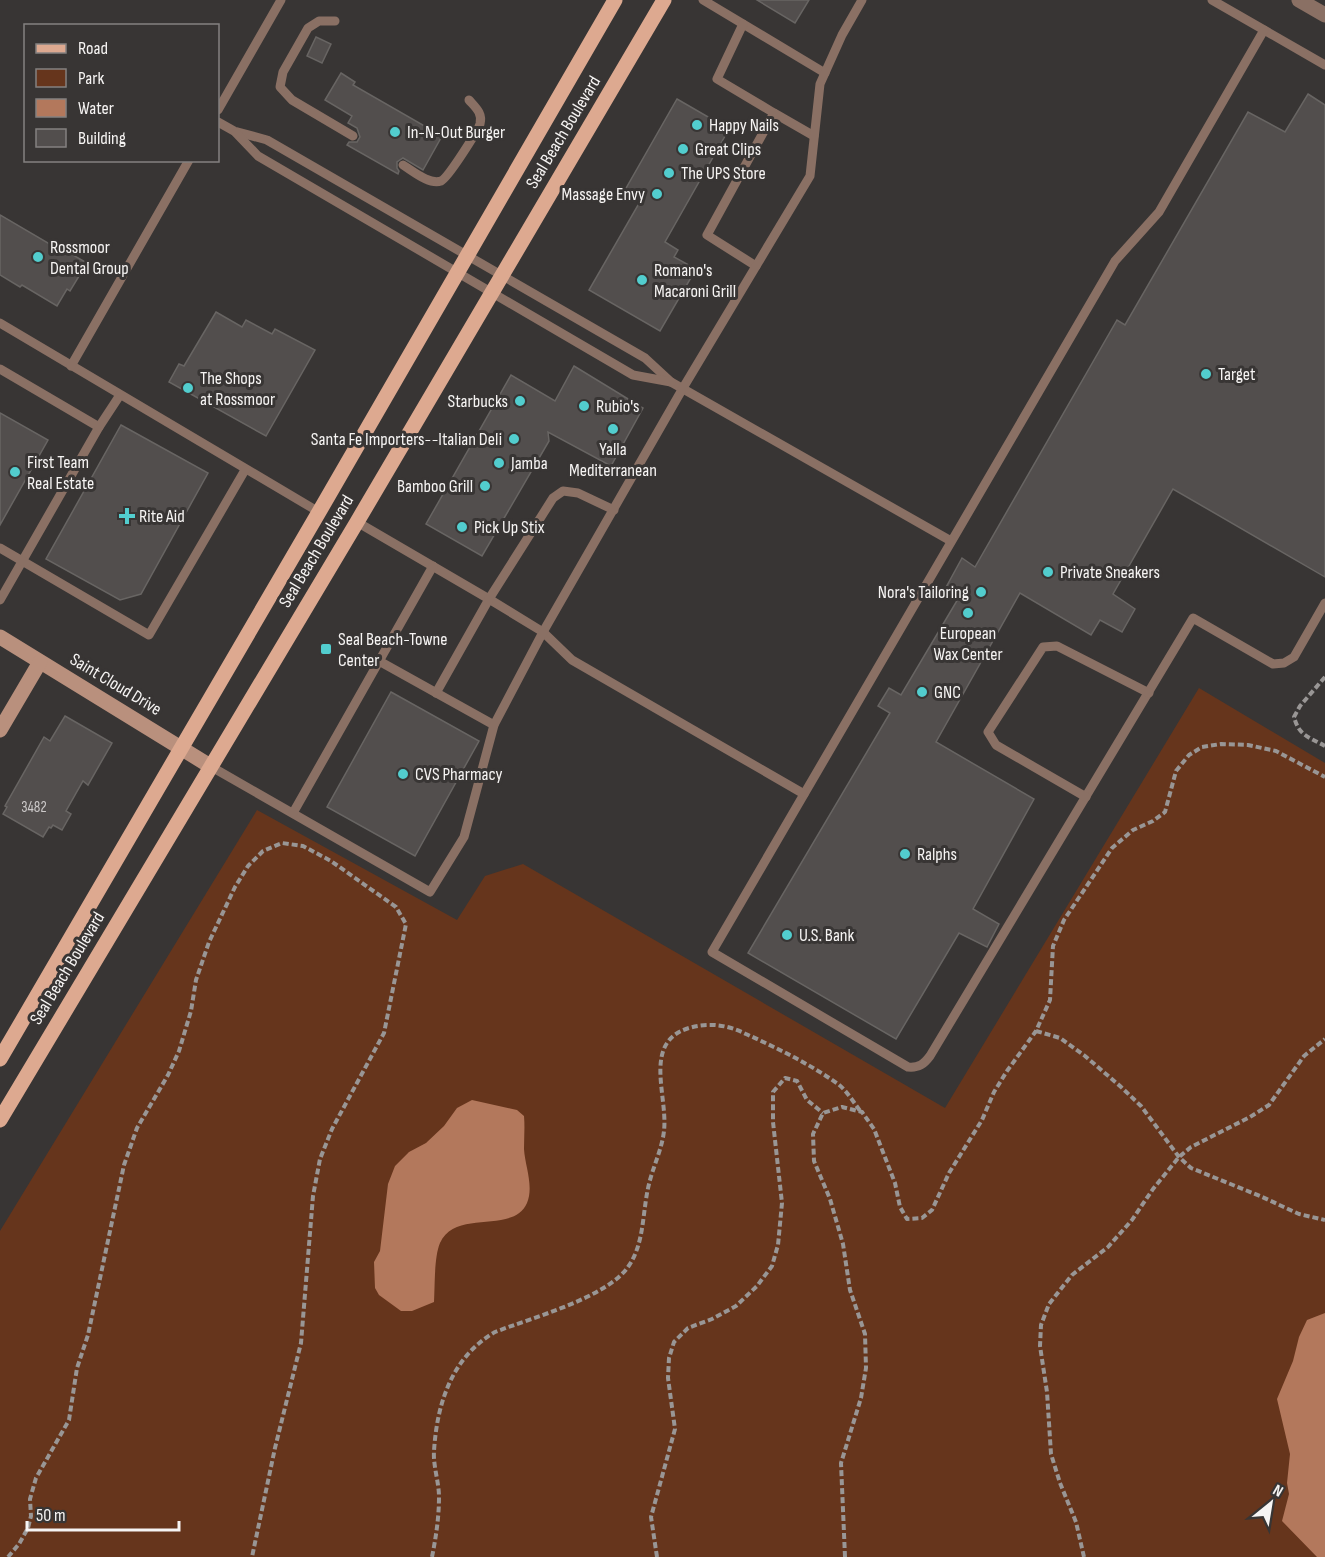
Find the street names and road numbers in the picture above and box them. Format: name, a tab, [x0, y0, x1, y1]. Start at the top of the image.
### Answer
street label: Seal Beach Boulevard	[522, 72, 605, 192]
street label: Seal Beach Boulevard	[275, 491, 358, 611]
street label: Saint Cloud Drive	[66, 649, 165, 720]
street label: Seal Beach Boulevard	[26, 908, 109, 1028]

